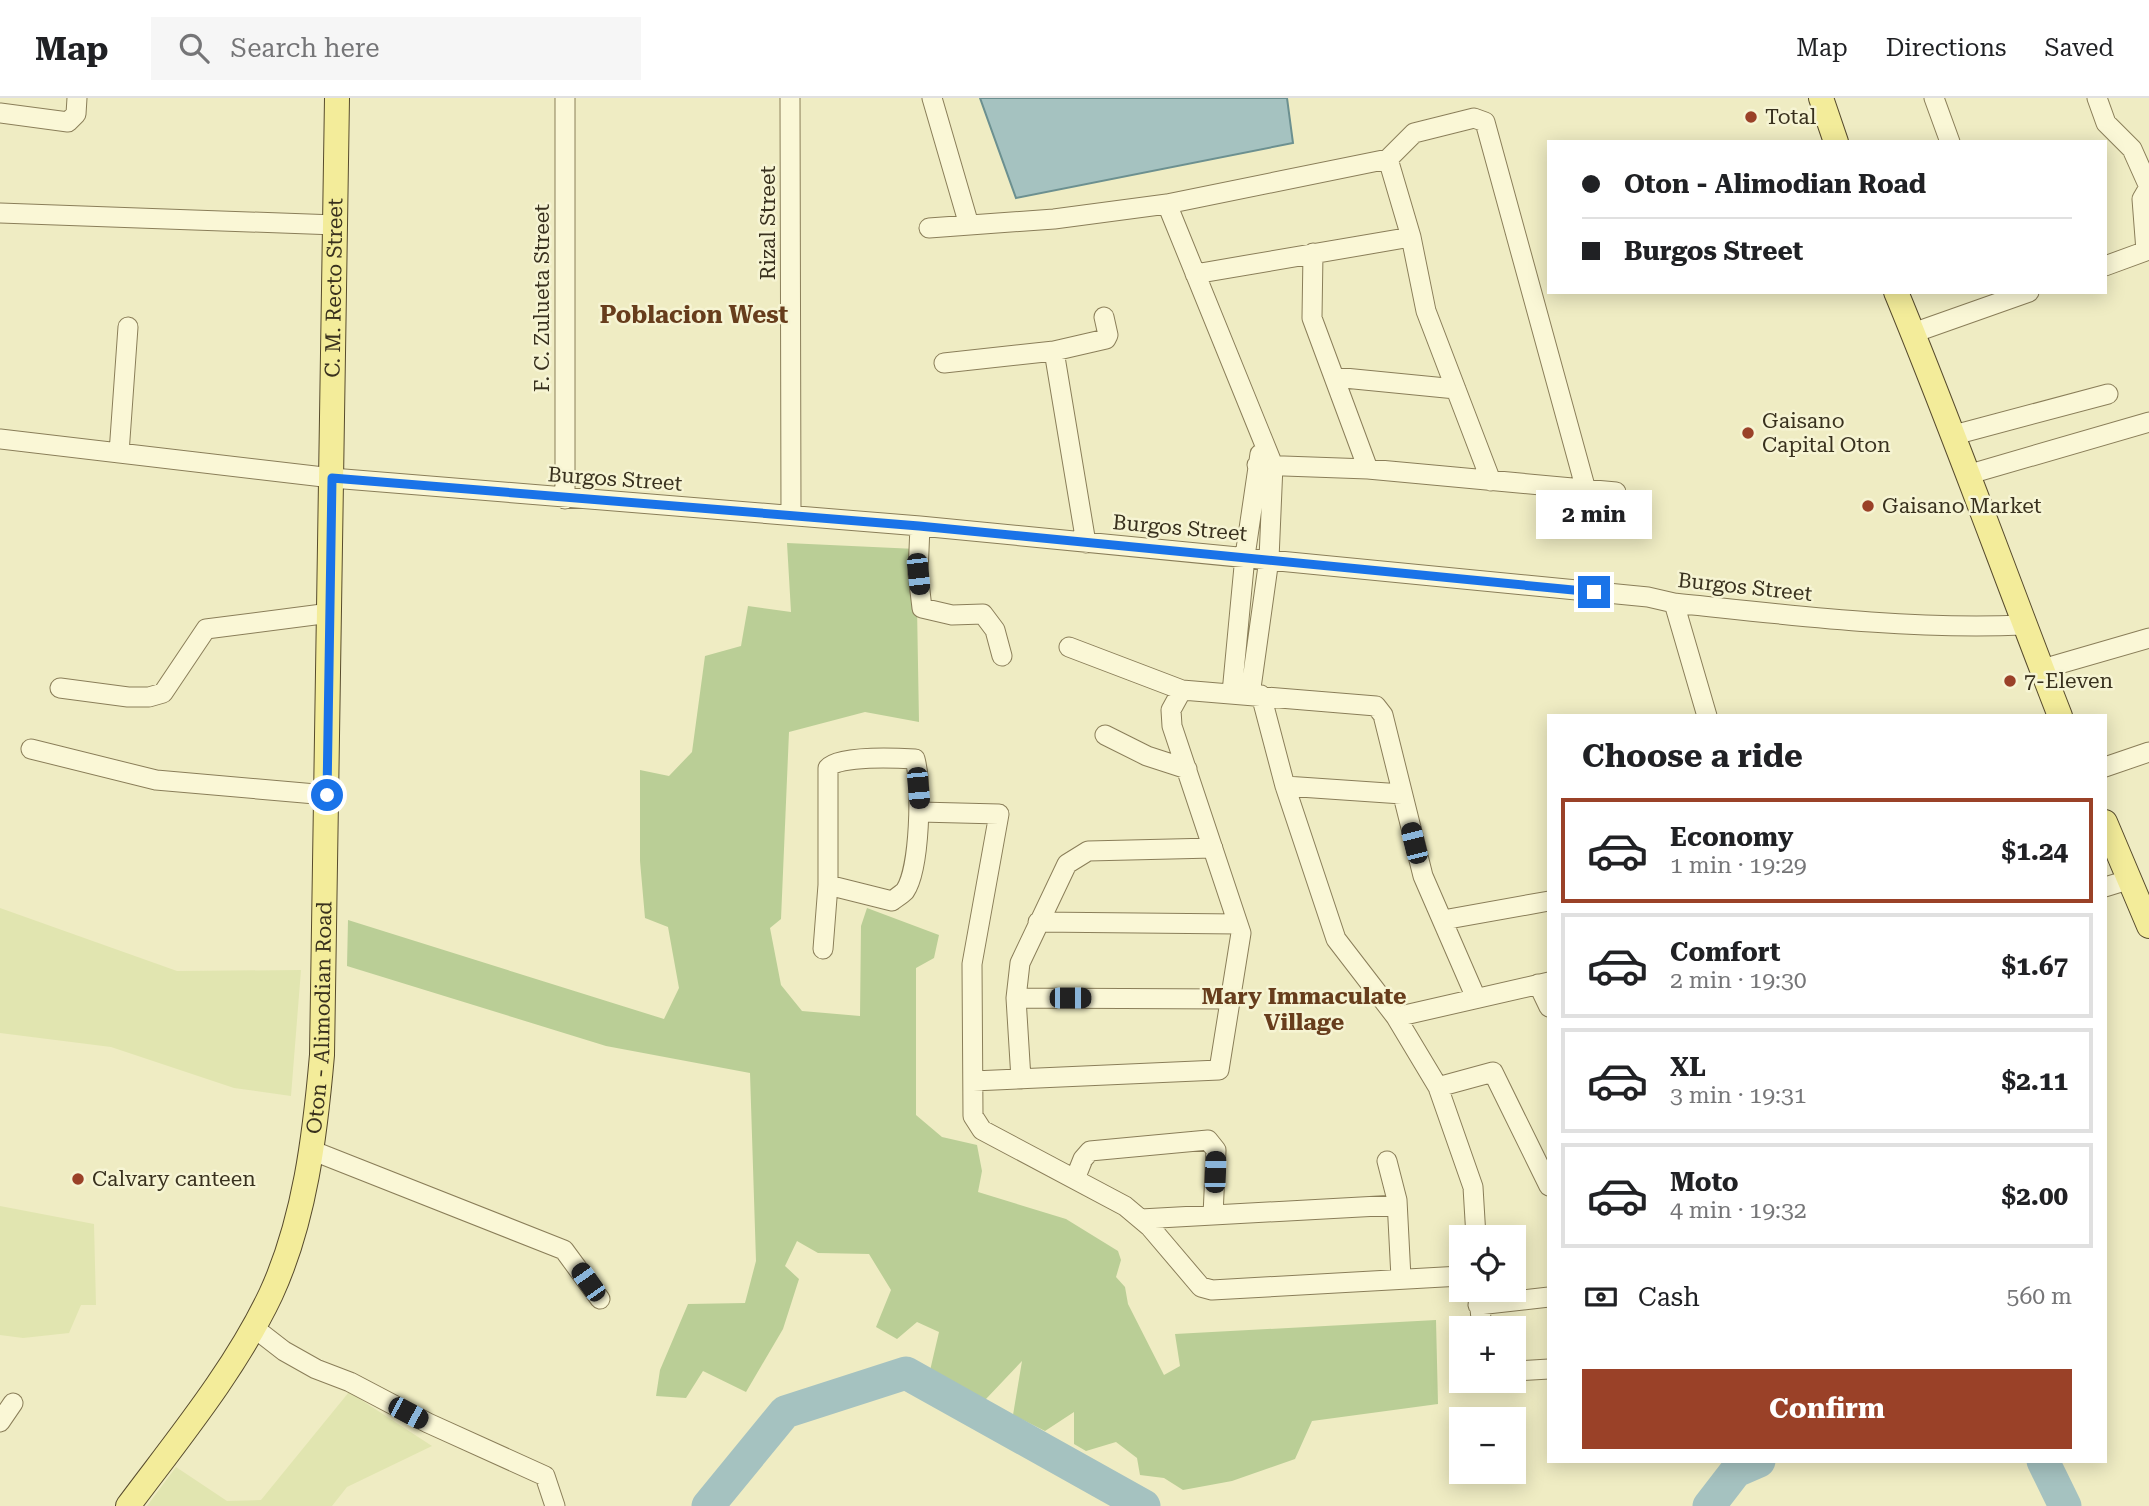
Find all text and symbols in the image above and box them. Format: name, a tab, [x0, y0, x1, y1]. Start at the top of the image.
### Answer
search box	[151, 17, 641, 80]
text: Map	[35, 29, 109, 68]
icon: search	[175, 29, 213, 67]
text: Search here	[231, 33, 380, 63]
text: Map	[1796, 34, 1848, 62]
text: Directions	[1886, 34, 2006, 62]
text: Saved	[2044, 34, 2114, 62]
place label: Total	[1765, 105, 1817, 129]
marker: Total	[1743, 109, 1759, 125]
street label: Rizal Street	[756, 166, 780, 280]
text: Oton - Alimodian Road	[1624, 169, 1926, 199]
street label: C. M. Recto Street	[321, 198, 347, 378]
street label: F. C. Zulueta Street	[530, 204, 554, 392]
text: Burgos Street	[1624, 236, 1803, 266]
district label: Poblacion West	[600, 301, 789, 329]
place label: Gaisano Capital Oton	[1762, 409, 1891, 457]
marker: Gaisano Capital Oton	[1740, 425, 1756, 441]
street label: Burgos Street	[547, 462, 683, 496]
callout: 2 min	[1536, 490, 1652, 540]
place label: Gaisano Market	[1882, 494, 2042, 518]
marker: Gaisano Market	[1860, 498, 1876, 514]
text: 2 min	[1562, 501, 1626, 528]
street label: Burgos Street	[1112, 510, 1248, 546]
car	[906, 552, 931, 596]
street label: Burgos Street	[1677, 568, 1814, 606]
route end	[1578, 576, 1610, 608]
place label: 7-Eleven	[2024, 669, 2114, 693]
marker: 7-Eleven	[2002, 673, 2018, 689]
text: Choose a ride	[1582, 737, 1803, 775]
car	[906, 766, 931, 810]
route start	[311, 779, 343, 811]
icon: car	[1586, 819, 1649, 882]
car	[1399, 820, 1430, 866]
text: Economy	[1670, 822, 1793, 852]
text: $1.24	[2002, 836, 2068, 866]
text: 1 min · 19:29	[1670, 852, 1807, 879]
street label: Oton - Alimodian Road	[302, 901, 336, 1135]
icon: car	[1586, 934, 1649, 997]
text: Comfort	[1670, 937, 1780, 967]
text: $1.67	[2002, 951, 2068, 981]
text: 2 min · 19:30	[1670, 967, 1807, 994]
district label: Mary Immaculate Village	[1202, 983, 1406, 1036]
car	[1050, 988, 1092, 1009]
icon: car	[1586, 1049, 1649, 1112]
text: XL	[1670, 1052, 1706, 1082]
text: $2.11	[2002, 1066, 2068, 1096]
text: 3 min · 19:31	[1670, 1082, 1807, 1109]
car	[1204, 1151, 1227, 1193]
icon: car	[1586, 1164, 1649, 1227]
place label: Calvary canteen	[92, 1167, 256, 1191]
text: Moto	[1670, 1167, 1739, 1197]
marker: Calvary canteen	[70, 1171, 86, 1187]
text: $2.00	[2002, 1181, 2068, 1211]
text: 4 min · 19:32	[1670, 1197, 1807, 1224]
map controls	[1449, 1225, 1526, 1484]
button: locate	[1449, 1225, 1526, 1302]
car	[568, 1259, 609, 1305]
icon: cash	[1582, 1278, 1620, 1316]
text: Cash	[1638, 1282, 1700, 1312]
text: 560 m	[2007, 1283, 2072, 1310]
button: +	[1449, 1316, 1526, 1393]
button: Confirm	[1582, 1369, 2072, 1449]
car	[385, 1394, 432, 1432]
button: −	[1449, 1407, 1526, 1484]

